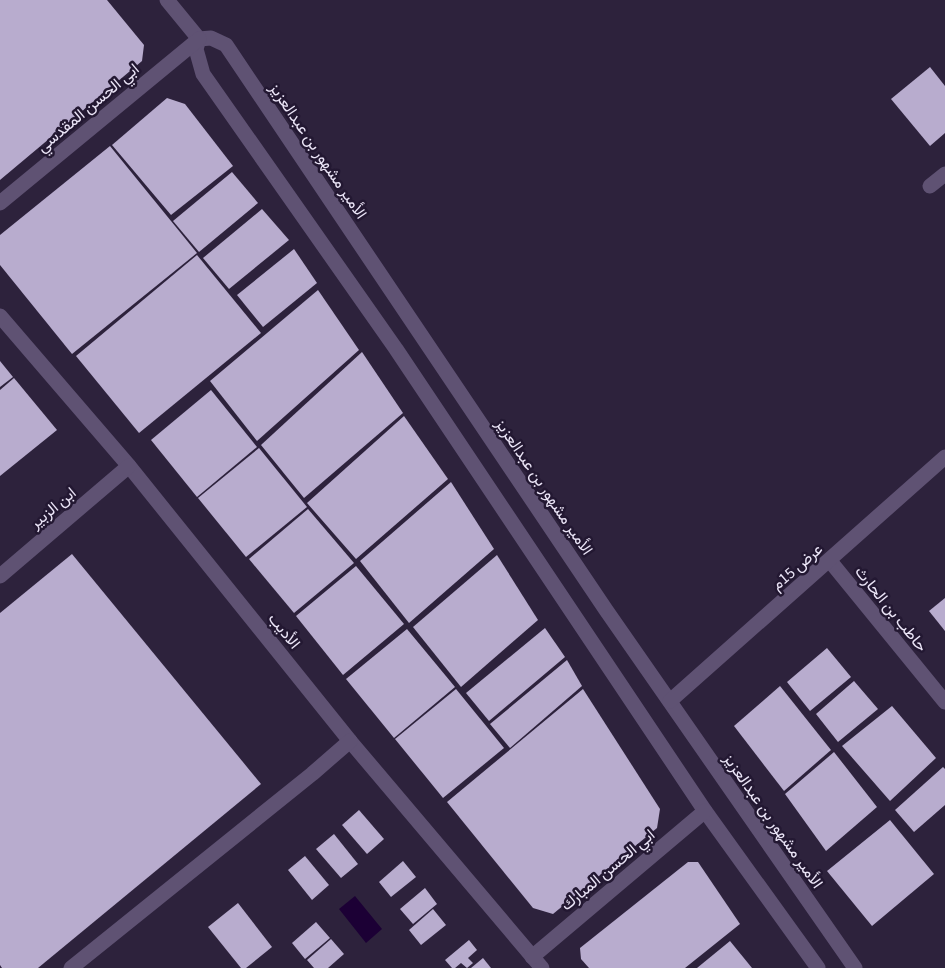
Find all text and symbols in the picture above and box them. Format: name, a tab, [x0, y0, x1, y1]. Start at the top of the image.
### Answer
street label: ابي الحسن المقدسي	[32, 58, 145, 159]
street label: الأمير مشهور بن عبدالعزيز	[264, 78, 372, 224]
street label: الأمير مشهور بن عبدالعزيز	[490, 414, 598, 560]
street label: ابن الزبير	[24, 482, 81, 535]
street label: عرض 15م	[766, 538, 828, 596]
street label: حاطب بن الحارث	[850, 561, 933, 657]
street label: الأديب	[263, 608, 305, 654]
street label: الأمير مشهور بن عبدالعزيز	[718, 748, 828, 893]
street label: ابي الحسن المبارك	[556, 824, 661, 917]

